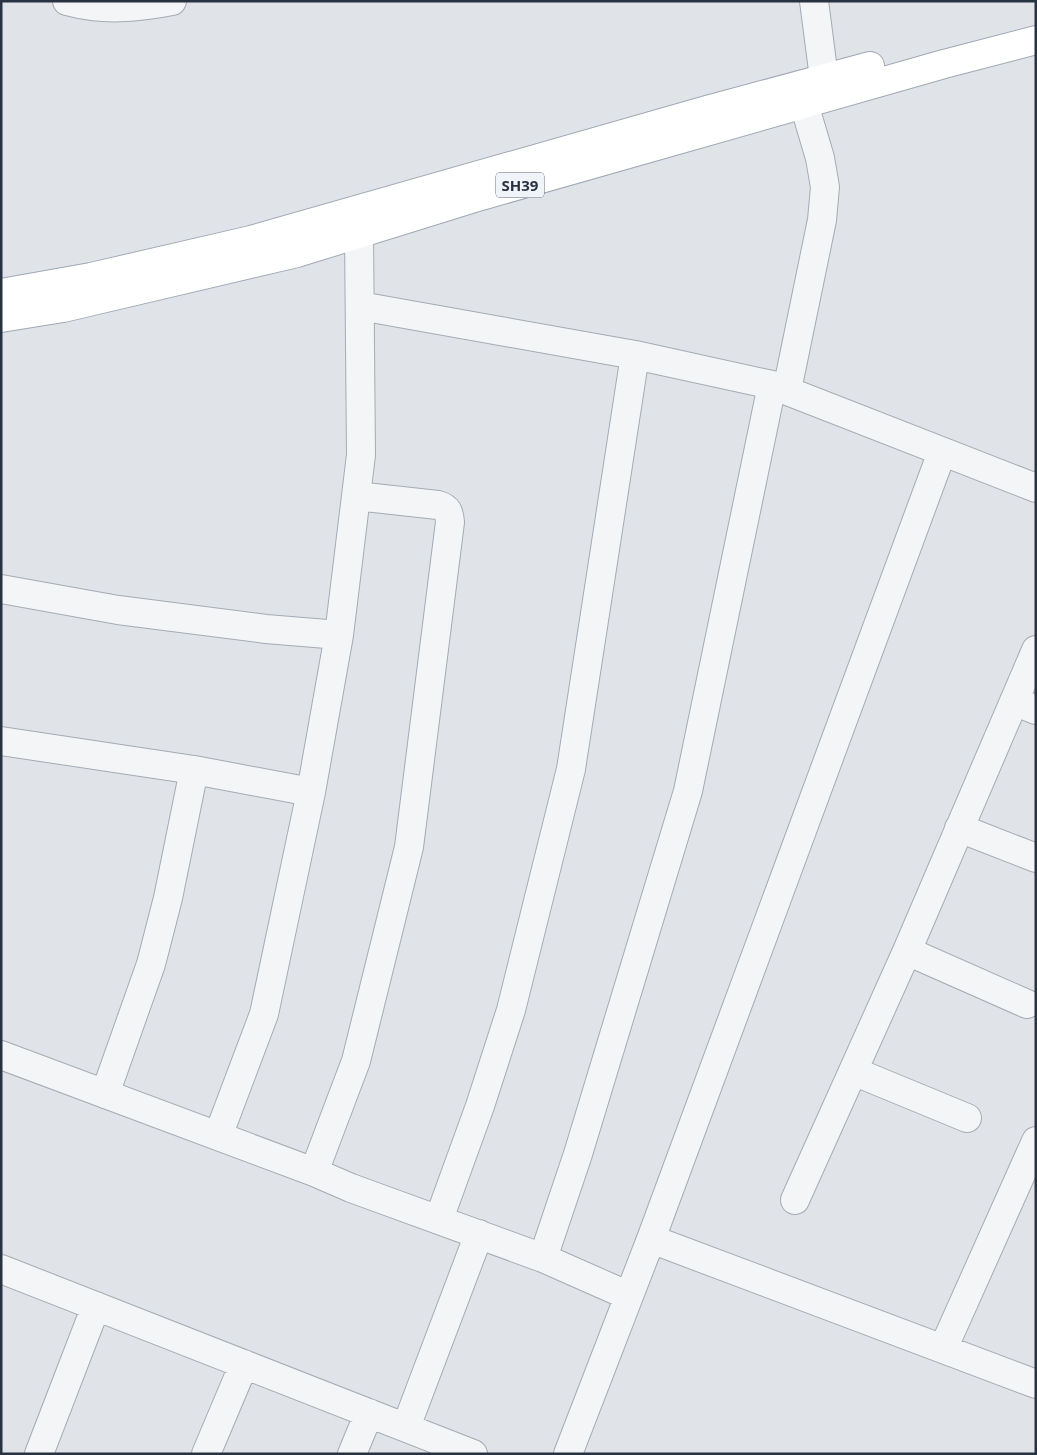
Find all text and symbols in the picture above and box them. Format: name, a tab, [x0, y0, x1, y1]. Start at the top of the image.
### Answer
road number: SH39	[496, 172, 544, 198]

